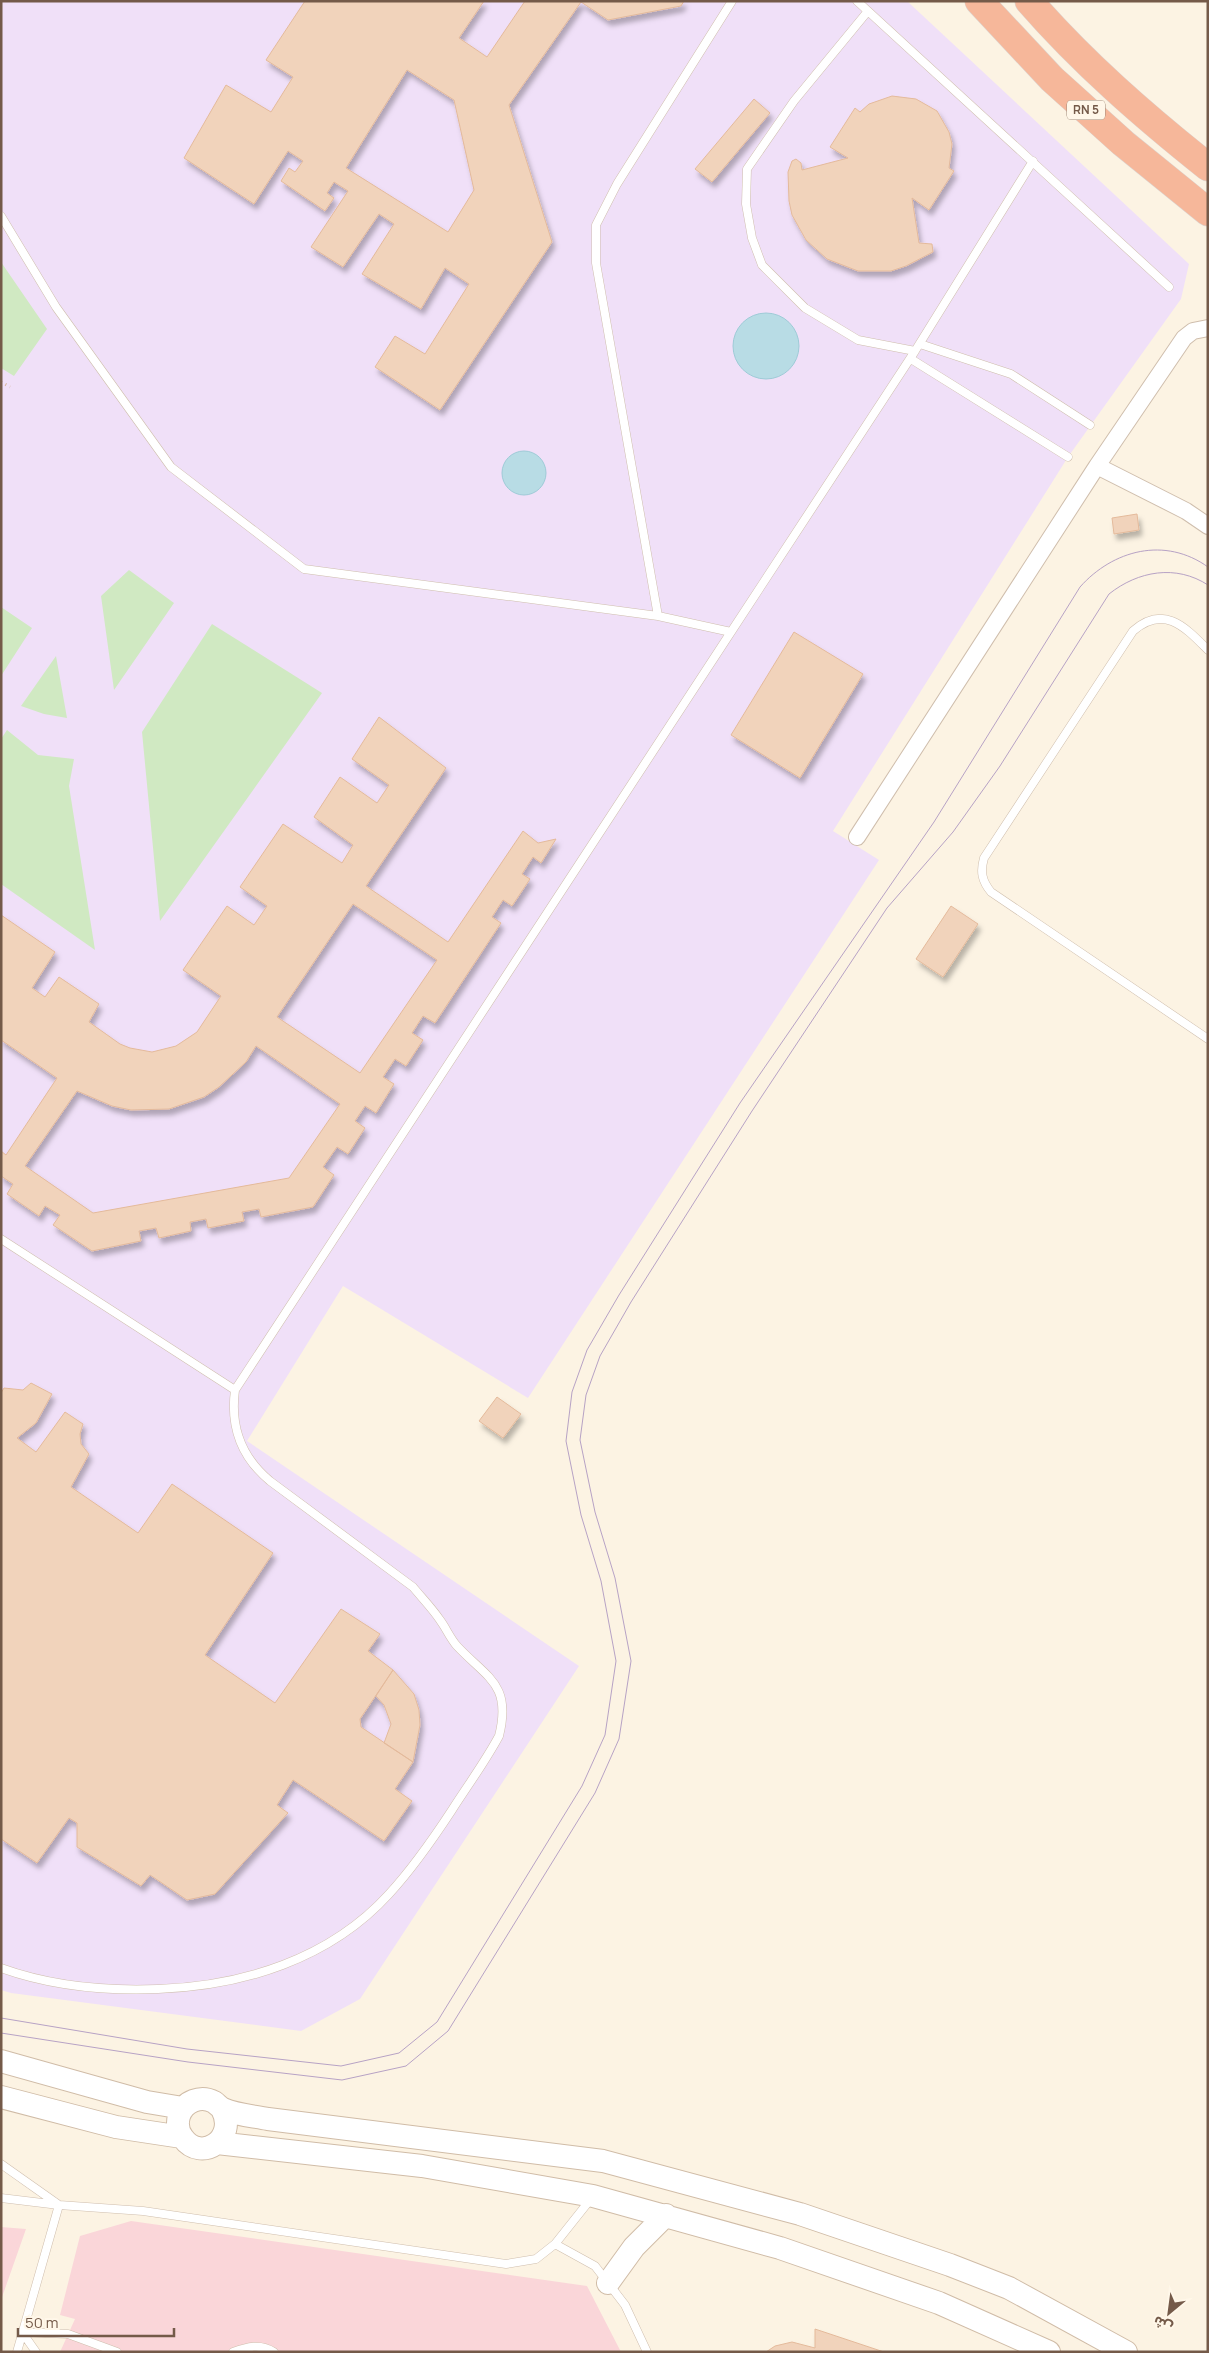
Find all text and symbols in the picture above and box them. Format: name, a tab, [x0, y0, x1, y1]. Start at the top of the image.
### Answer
road number: RN 5	[1067, 100, 1105, 120]
north arrow	[1144, 2288, 1194, 2338]
scale bar	[18, 2306, 174, 2338]
text: 50 m	[25, 2312, 59, 2333]
text: ش	[1149, 2312, 1175, 2338]

